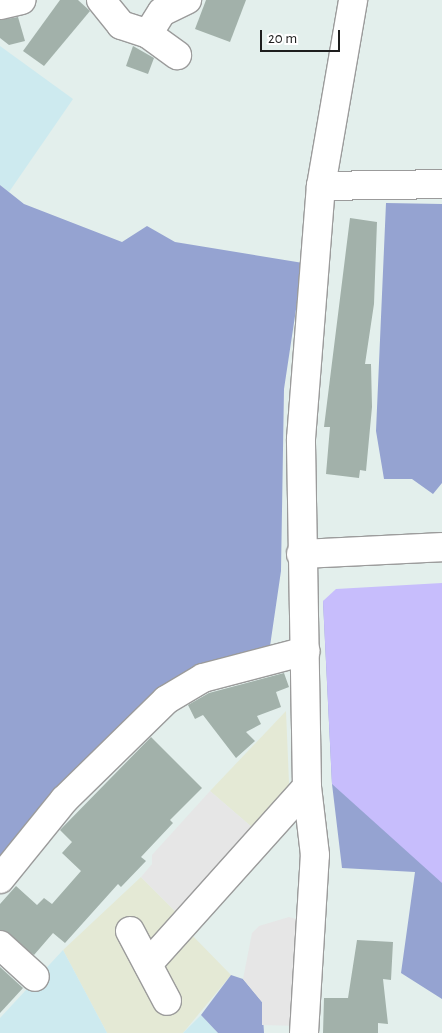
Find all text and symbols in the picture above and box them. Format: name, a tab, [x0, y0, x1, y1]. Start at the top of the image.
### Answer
scale bar	[262, 20, 342, 52]
text: 20 m	[268, 31, 297, 46]

